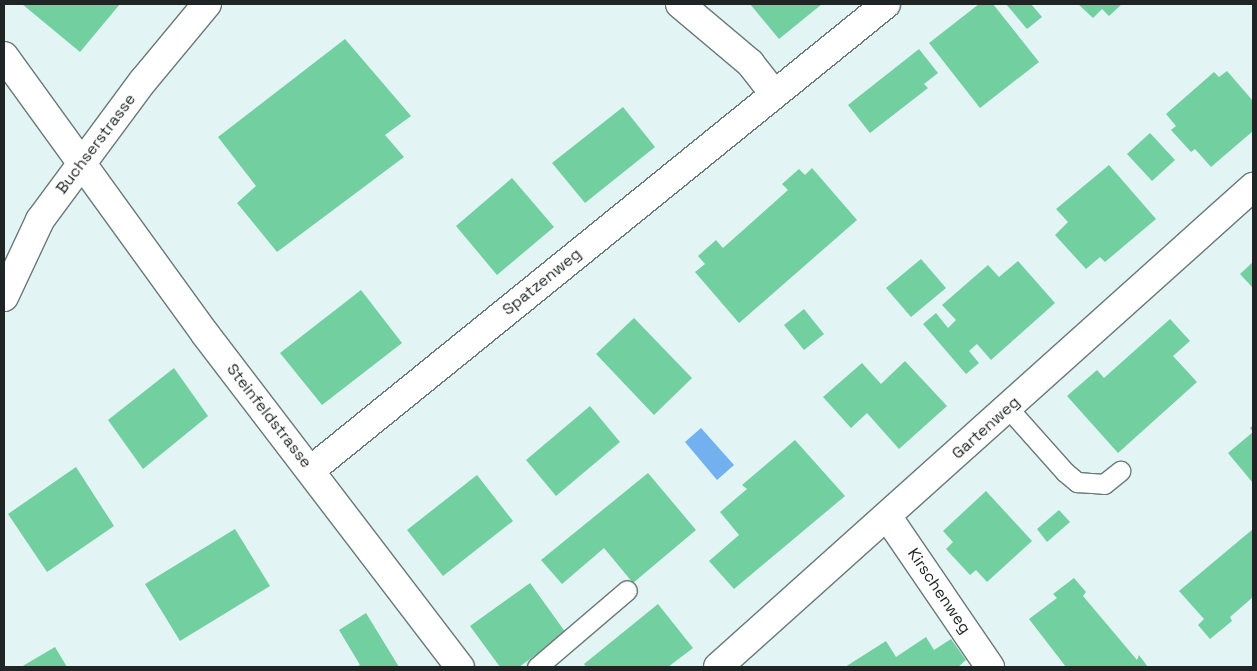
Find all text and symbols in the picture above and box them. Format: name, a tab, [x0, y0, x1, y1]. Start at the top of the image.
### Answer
street label: Buchserstrasse	[52, 90, 140, 198]
street label: Spatzenweg	[499, 244, 585, 320]
street label: Steinfeldstrasse	[222, 360, 316, 472]
street label: Gartenweg	[948, 393, 1024, 463]
street label: Kirschenweg	[903, 545, 975, 637]

